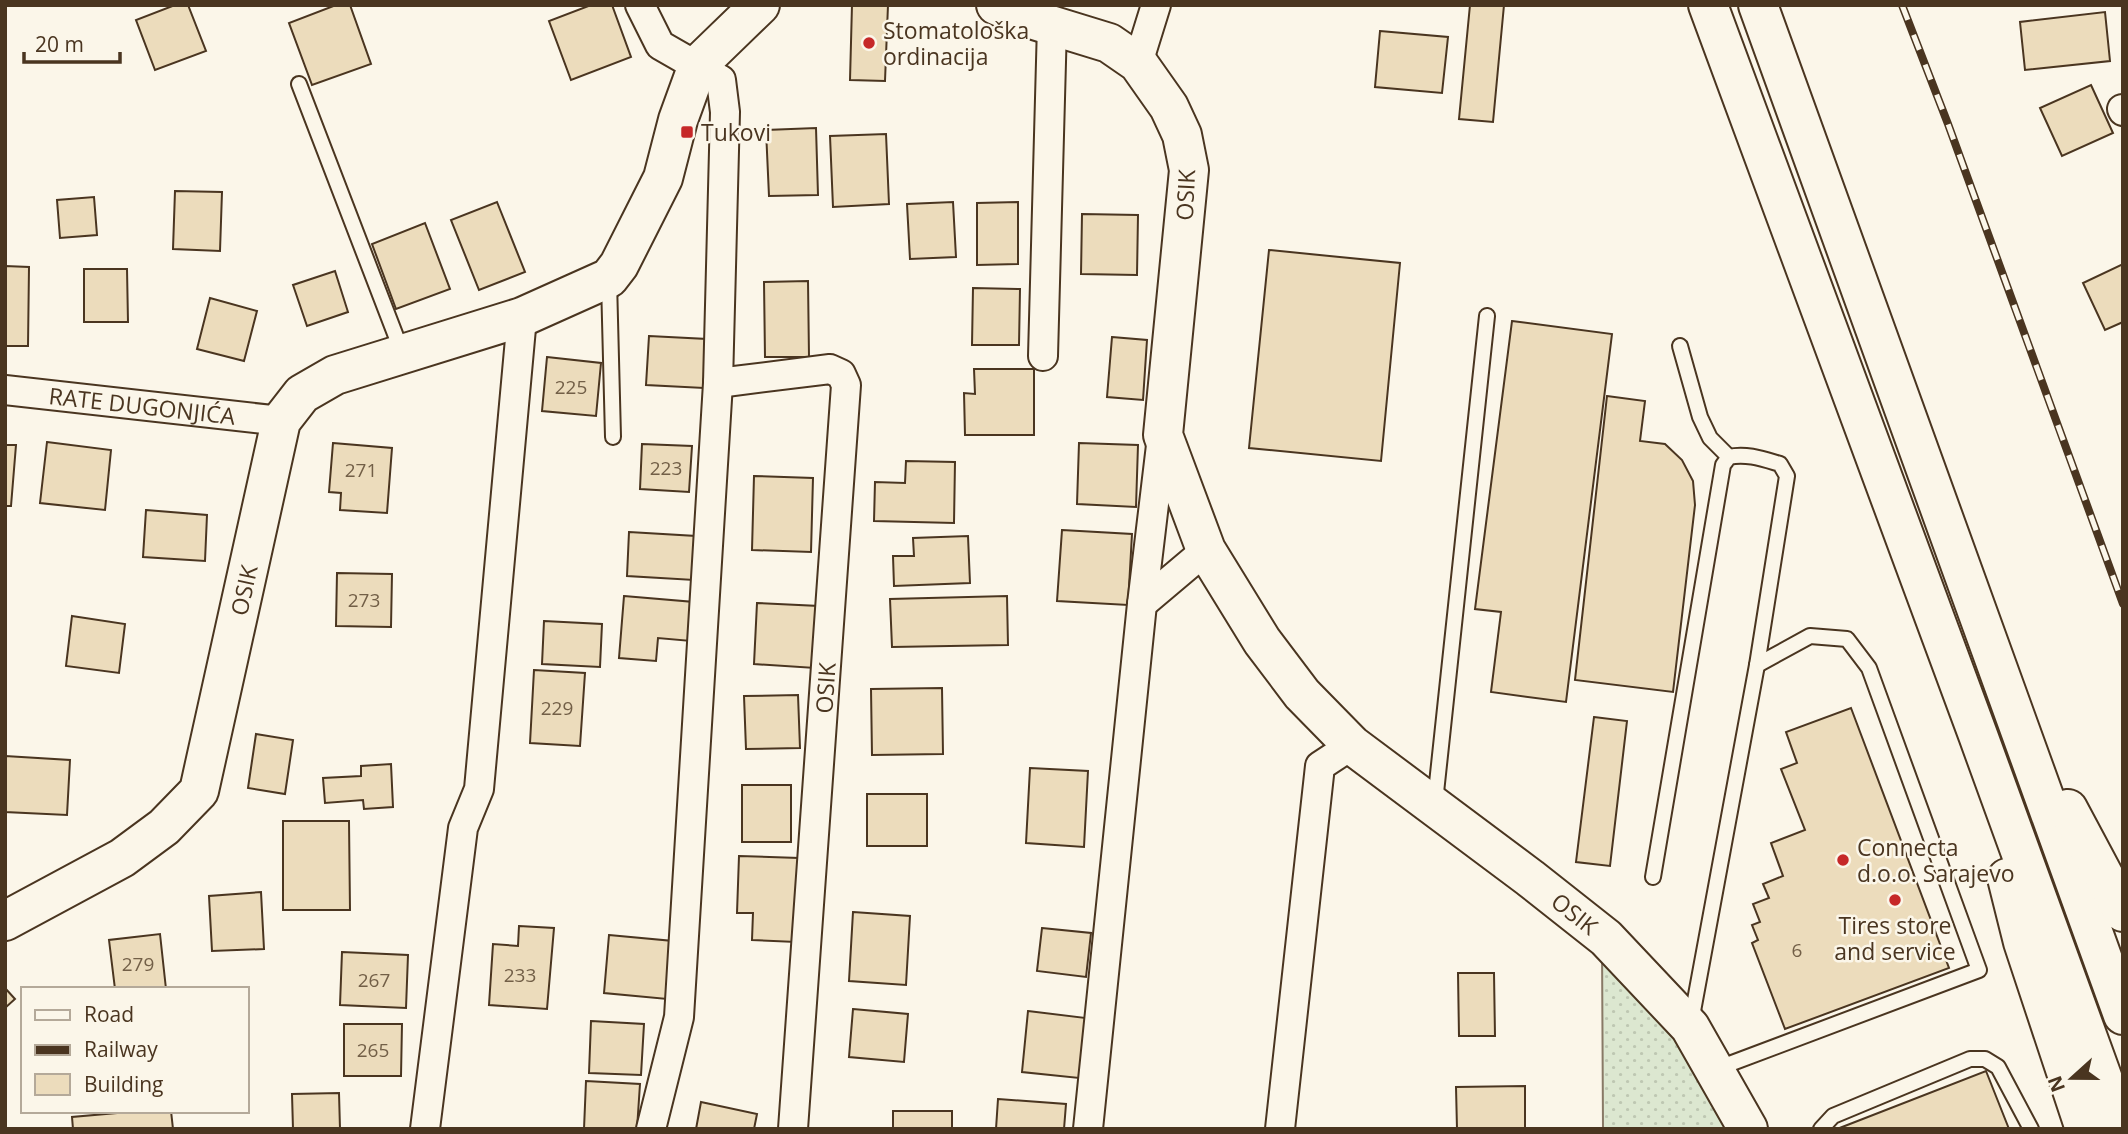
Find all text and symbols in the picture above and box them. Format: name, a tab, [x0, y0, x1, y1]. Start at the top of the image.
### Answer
place label: Stomatološka ordinacija	[883, 14, 1029, 72]
scale bar	[24, 21, 121, 65]
text: 20 m	[35, 30, 84, 58]
marker: Stomatološka ordinacija	[861, 35, 877, 51]
place label: Tukovi	[701, 116, 771, 148]
marker: Tukovi	[679, 124, 695, 140]
street label: OSIK	[1168, 168, 1202, 221]
house number: 225	[555, 374, 587, 400]
street label: RATE DUGONJIĆA	[47, 379, 237, 432]
house number: 223	[650, 455, 682, 481]
house number: 271	[345, 457, 377, 483]
street label: OSIK	[222, 561, 265, 619]
house number: 273	[348, 587, 380, 613]
street label: OSIK	[807, 661, 843, 715]
house number: 229	[541, 695, 573, 721]
place label: Connecta d.o.o. Sarajevo	[1857, 831, 2014, 889]
marker: Connecta d.o.o. Sarajevo	[1835, 852, 1851, 868]
street label: OSIK	[1545, 885, 1605, 942]
marker: Tires store and service	[1887, 892, 1903, 908]
place label: Tires store and service	[1834, 909, 1956, 967]
house number: 6	[1792, 937, 1802, 963]
house number: 279	[122, 951, 154, 977]
house number: 233	[504, 962, 536, 988]
house number: 267	[358, 967, 390, 993]
legend	[21, 987, 248, 1113]
text: Road	[84, 1000, 134, 1028]
text: Railway	[84, 1035, 158, 1063]
house number: 265	[357, 1037, 389, 1063]
north arrow	[2037, 1043, 2107, 1113]
text: Building	[84, 1070, 163, 1098]
text: N	[2041, 1072, 2071, 1096]

